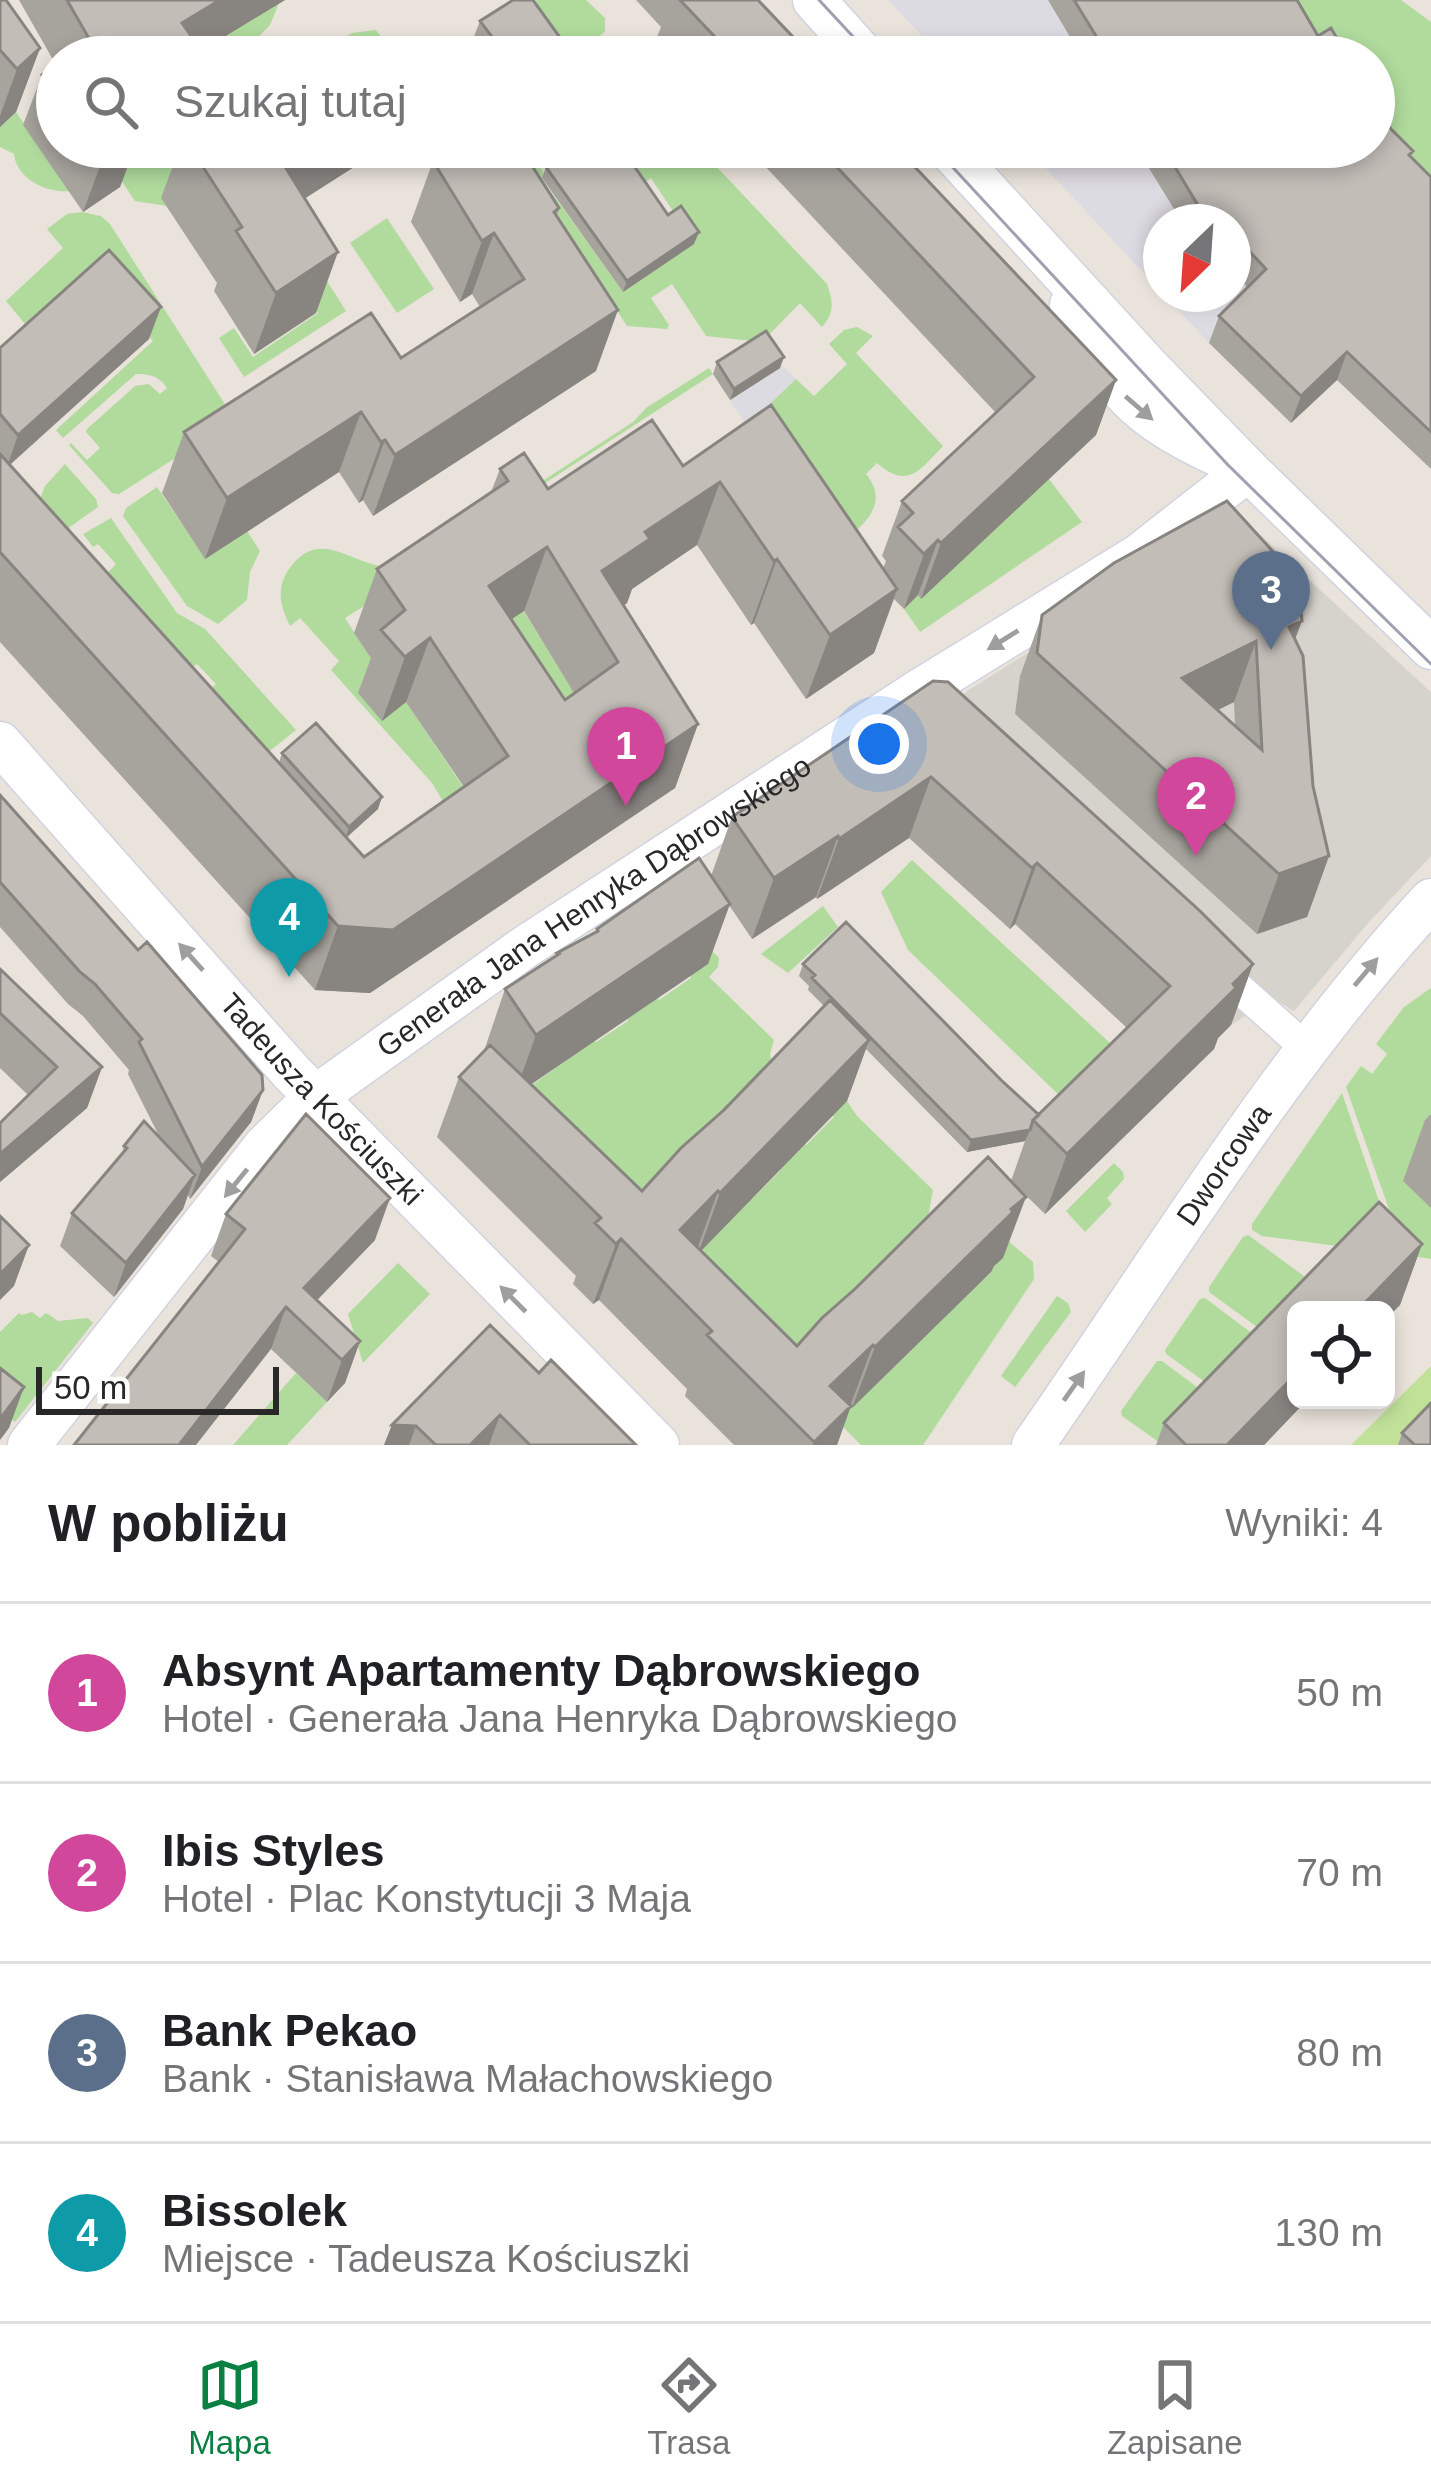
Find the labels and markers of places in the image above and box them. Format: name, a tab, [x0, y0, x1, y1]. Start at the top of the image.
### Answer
pin: 3	[1232, 551, 1310, 650]
pin: 1	[587, 707, 665, 806]
pin: 2	[1157, 757, 1235, 856]
pin: 4	[250, 878, 328, 977]

